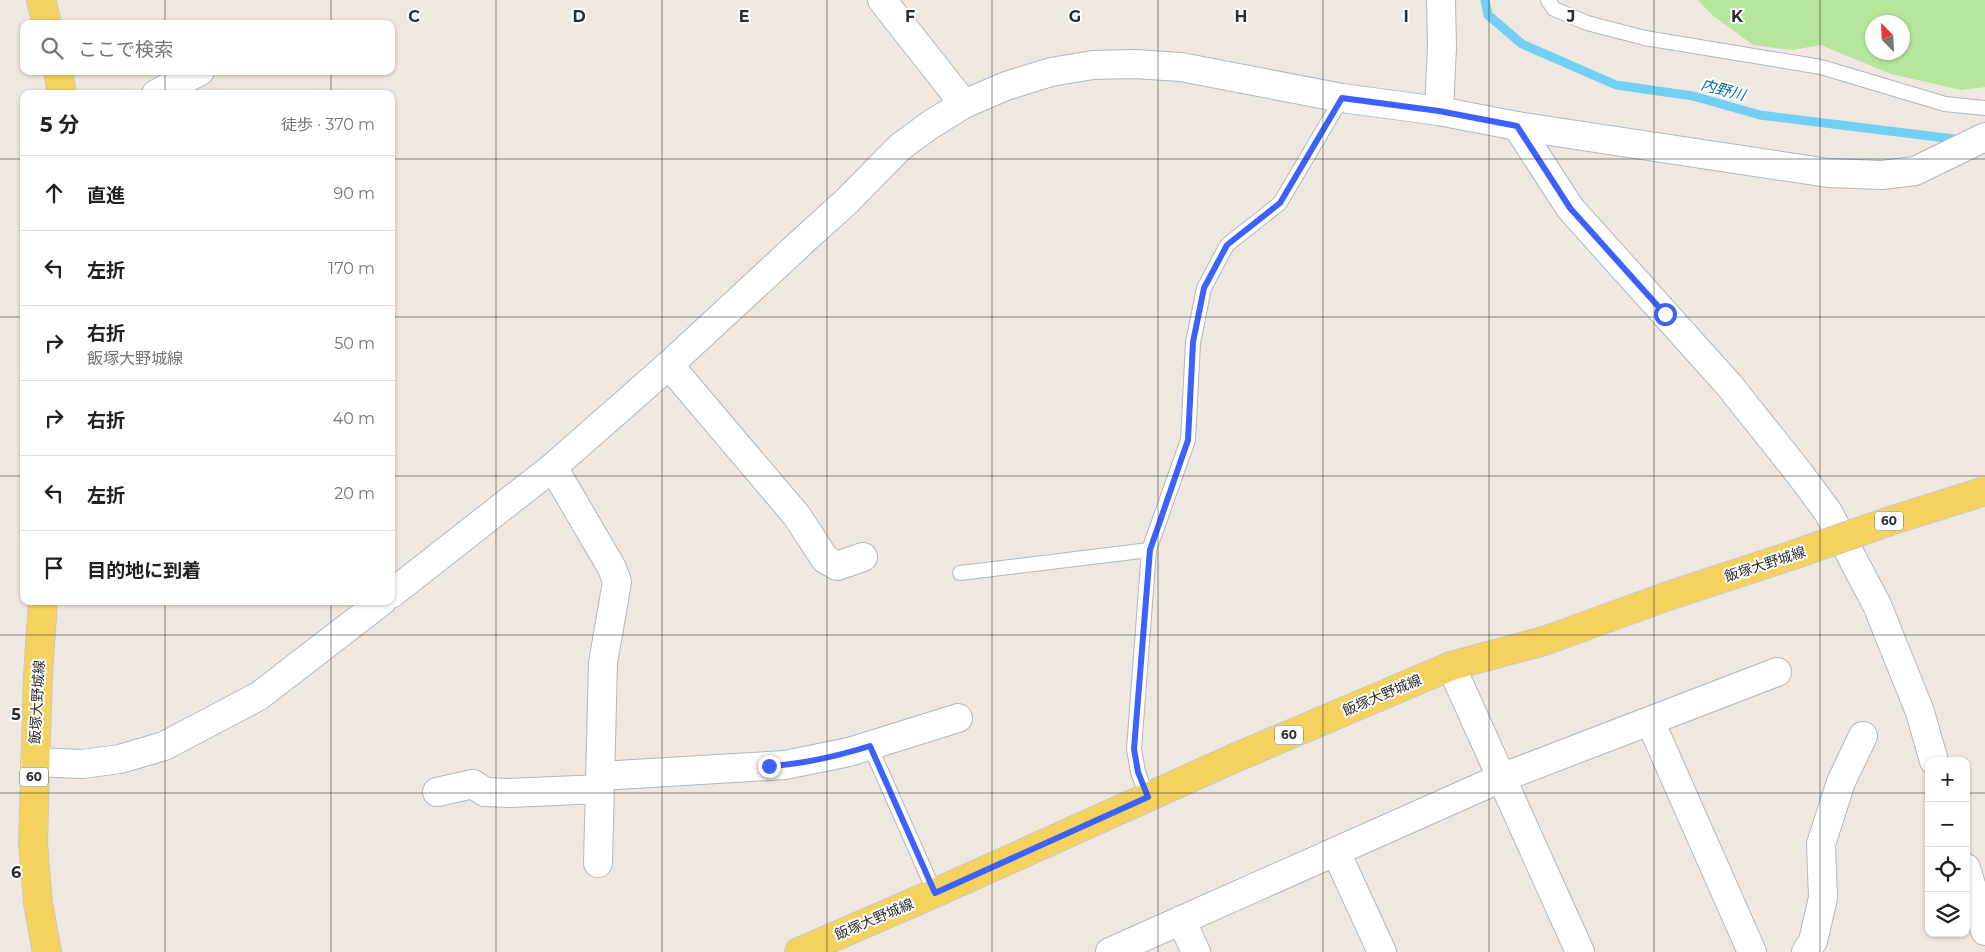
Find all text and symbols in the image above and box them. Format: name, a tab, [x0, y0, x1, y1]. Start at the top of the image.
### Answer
text: C	[408, 7, 420, 26]
text: D	[572, 7, 586, 26]
text: E	[739, 7, 749, 26]
text: F	[905, 7, 915, 26]
text: G	[1069, 7, 1081, 26]
text: H	[1235, 7, 1247, 26]
text: I	[1403, 7, 1409, 26]
text: J	[1566, 7, 1575, 26]
text: K	[1731, 7, 1744, 26]
north arrow	[1865, 15, 1910, 60]
search box	[20, 20, 395, 75]
icon: search	[38, 34, 66, 62]
text: ここで検索	[78, 38, 173, 61]
water label: 内野川	[1699, 75, 1749, 105]
text: 5 分	[40, 112, 79, 137]
text: 徒歩 · 370 m	[281, 115, 375, 134]
icon: ahead	[40, 179, 68, 207]
text: 直進	[87, 184, 125, 207]
text: 90 m	[333, 184, 375, 203]
icon: left	[40, 254, 68, 282]
text: 左折	[87, 259, 125, 282]
text: 170 m	[328, 259, 375, 278]
route start	[1654, 303, 1677, 326]
text: 右折	[87, 322, 125, 345]
icon: right	[40, 329, 68, 357]
text: 50 m	[334, 334, 375, 353]
text: 飯塚大野城線	[87, 349, 183, 368]
icon: right	[40, 404, 68, 432]
text: 右折	[87, 409, 125, 432]
text: 40 m	[333, 409, 375, 428]
icon: left	[40, 479, 68, 507]
text: 左折	[87, 484, 125, 507]
text: 20 m	[334, 484, 375, 503]
road number: 60	[1875, 512, 1903, 530]
street label: 飯塚大野城線	[1722, 542, 1808, 586]
icon: arrive	[40, 554, 68, 582]
text: 目的地に到着	[87, 559, 201, 582]
street label: 飯塚大野城線	[26, 660, 48, 744]
street label: 飯塚大野城線	[1340, 670, 1424, 720]
text: 5	[11, 705, 21, 724]
road number: 60	[1275, 726, 1303, 744]
route end	[758, 755, 781, 778]
map controls	[1925, 757, 1970, 937]
button: +	[1925, 757, 1970, 802]
road number: 60	[20, 768, 48, 786]
button: −	[1925, 802, 1970, 847]
button: locate	[1925, 847, 1970, 892]
text: 6	[11, 863, 21, 882]
button: layers	[1925, 892, 1970, 937]
street label: 飯塚大野城線	[832, 894, 916, 944]

